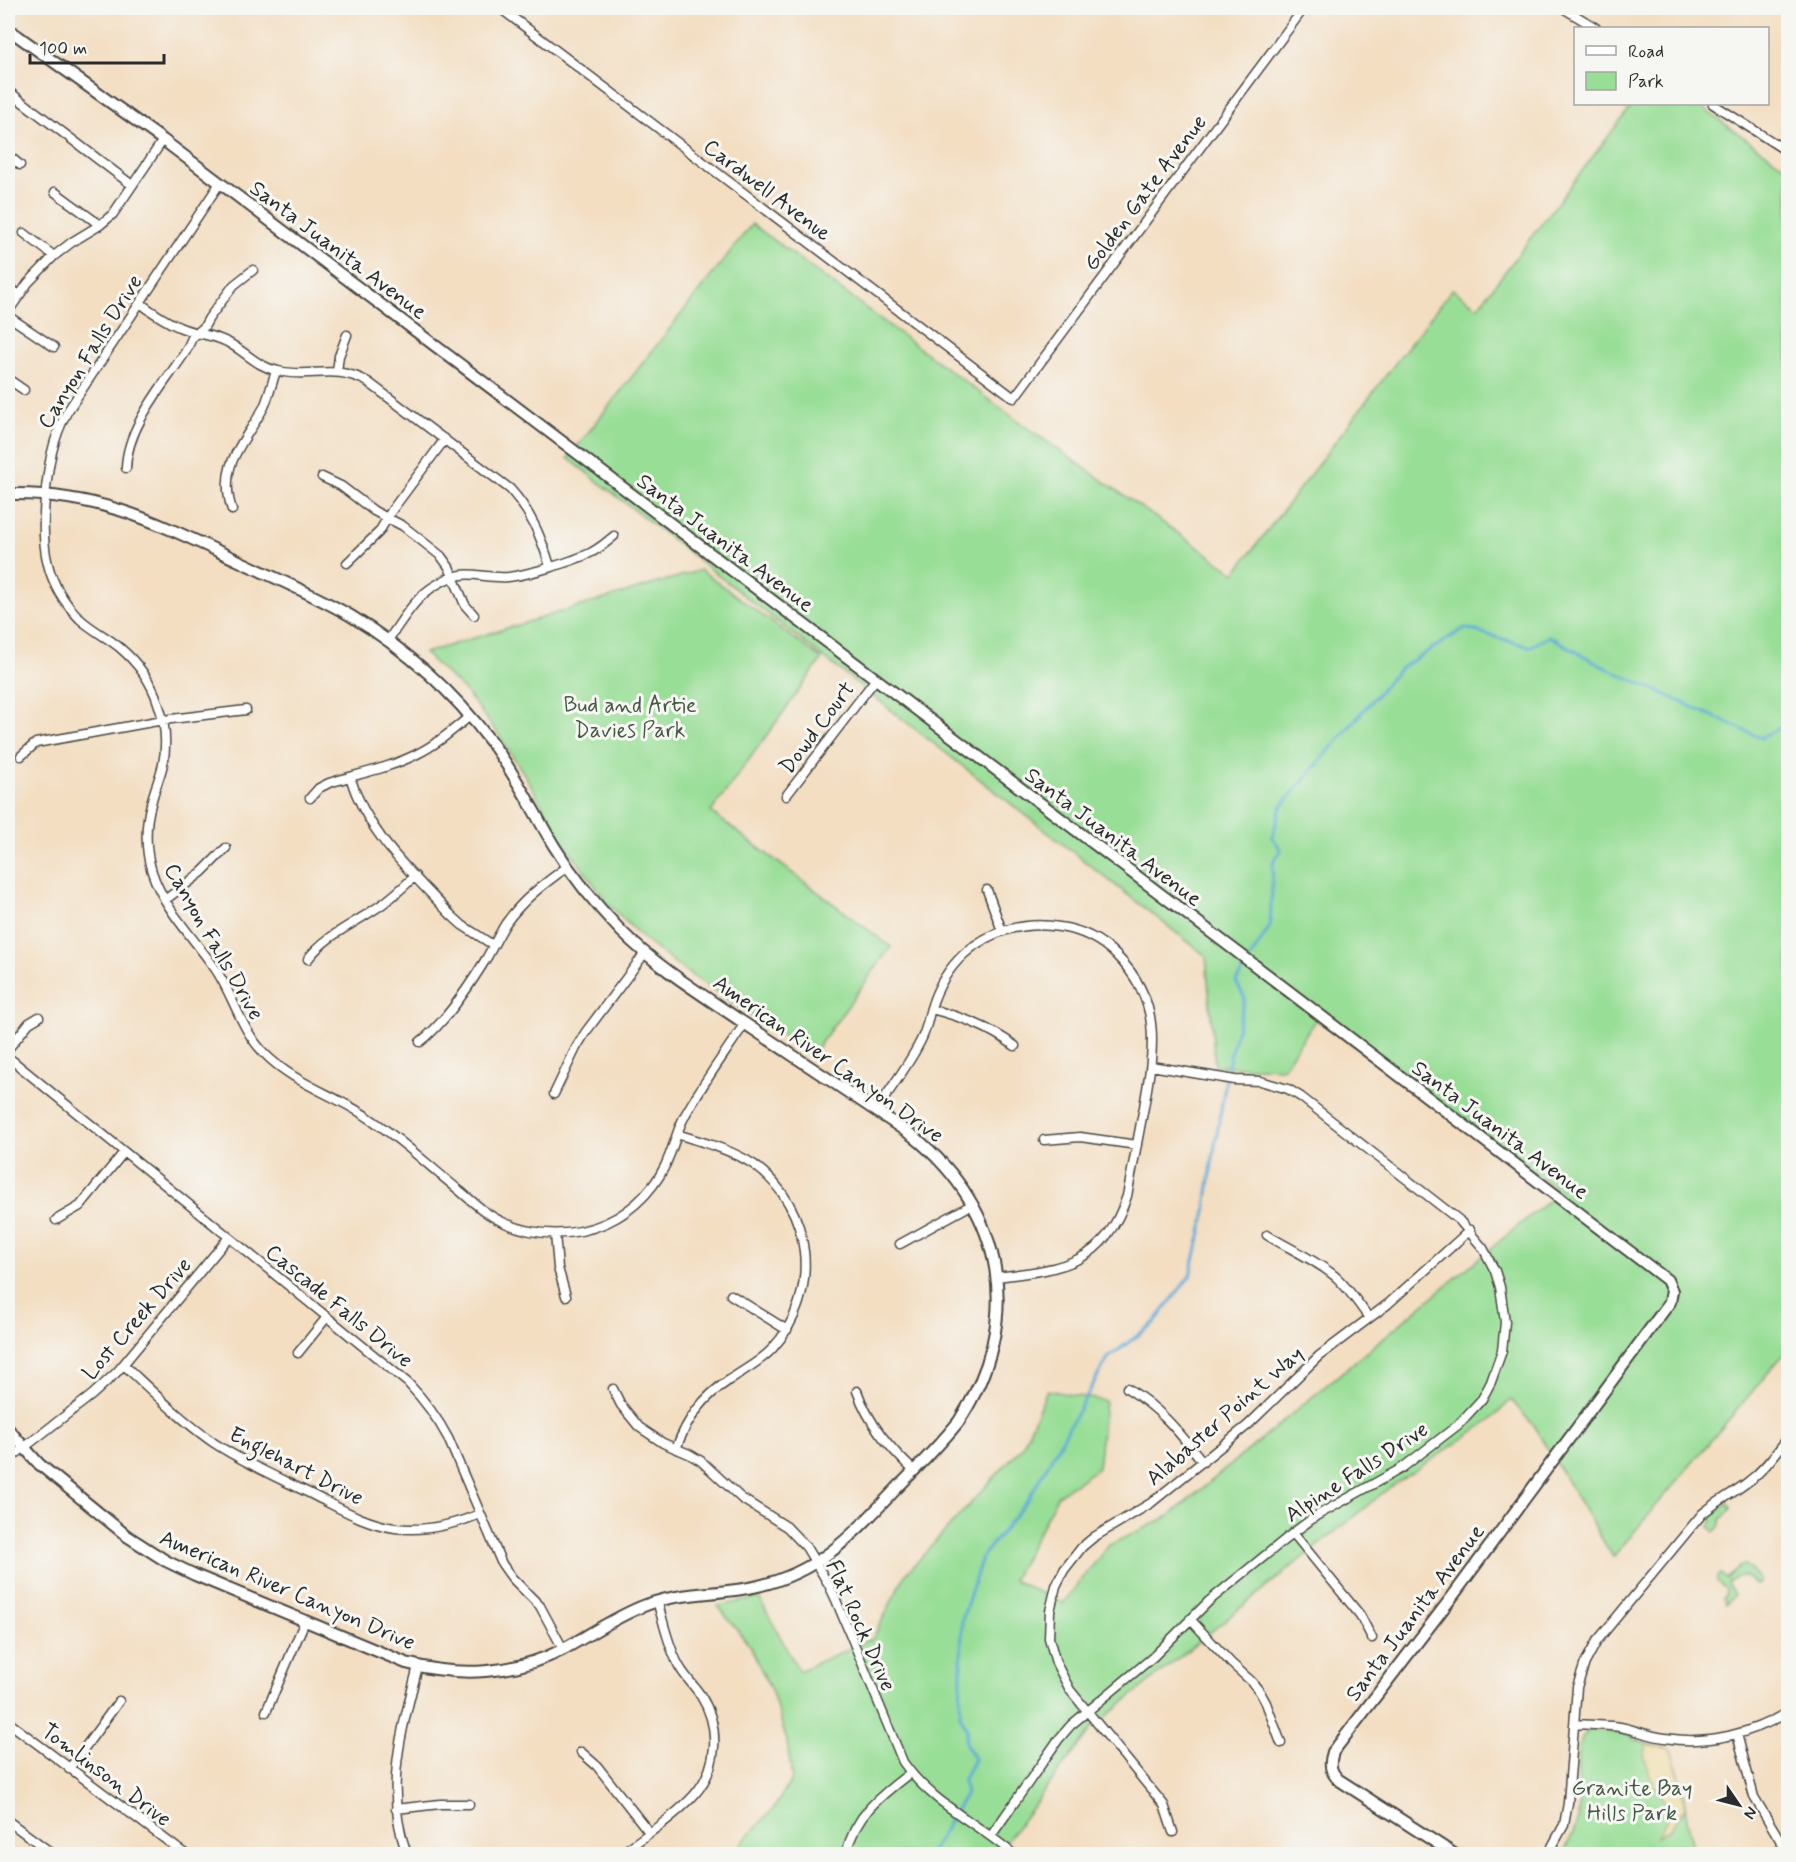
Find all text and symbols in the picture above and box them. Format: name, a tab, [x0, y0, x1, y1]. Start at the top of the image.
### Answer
scale bar	[30, 27, 164, 65]
legend	[1574, 27, 1769, 105]
text: 100 m	[39, 37, 87, 61]
text: Road	[1628, 40, 1664, 64]
text: Park	[1628, 70, 1664, 94]
street label: Golden Gate Avenue	[1078, 110, 1213, 277]
street label: Cardwell Avenue	[697, 133, 836, 248]
street label: Santa Juanita Avenue	[244, 175, 432, 326]
street label: Canyon Falls Drive	[32, 270, 149, 434]
street label: Santa Juanita Avenue	[631, 468, 819, 619]
street label: Dowd Court	[774, 676, 862, 780]
park label: Bud and Artie Davies Park	[563, 692, 697, 745]
street label: Santa Juanita Avenue	[1019, 762, 1207, 913]
street label: Canyon Falls Drive	[157, 858, 270, 1026]
street label: American River Canyon Drive	[707, 969, 949, 1150]
street label: Santa Juanita Avenue	[1406, 1055, 1594, 1206]
street label: Cascade Falls Drive	[259, 1238, 418, 1375]
street label: Lost Creek Drive	[77, 1252, 198, 1386]
street label: Alabaster Point Way	[1141, 1340, 1310, 1493]
street label: Alpine Falls Drive	[1280, 1416, 1434, 1529]
street label: Englehart Drive	[223, 1421, 368, 1515]
street label: Santa Juanita Avenue	[1340, 1519, 1491, 1707]
street label: American River Canyon Drive	[155, 1524, 419, 1657]
street label: Flat Rock Drive	[819, 1556, 902, 1696]
street label: Tomlinson Drive	[35, 1718, 176, 1834]
park label: Granite Bay Hills Park	[1571, 1775, 1693, 1828]
north arrow	[1709, 1775, 1769, 1835]
text: N	[1738, 1802, 1762, 1823]

